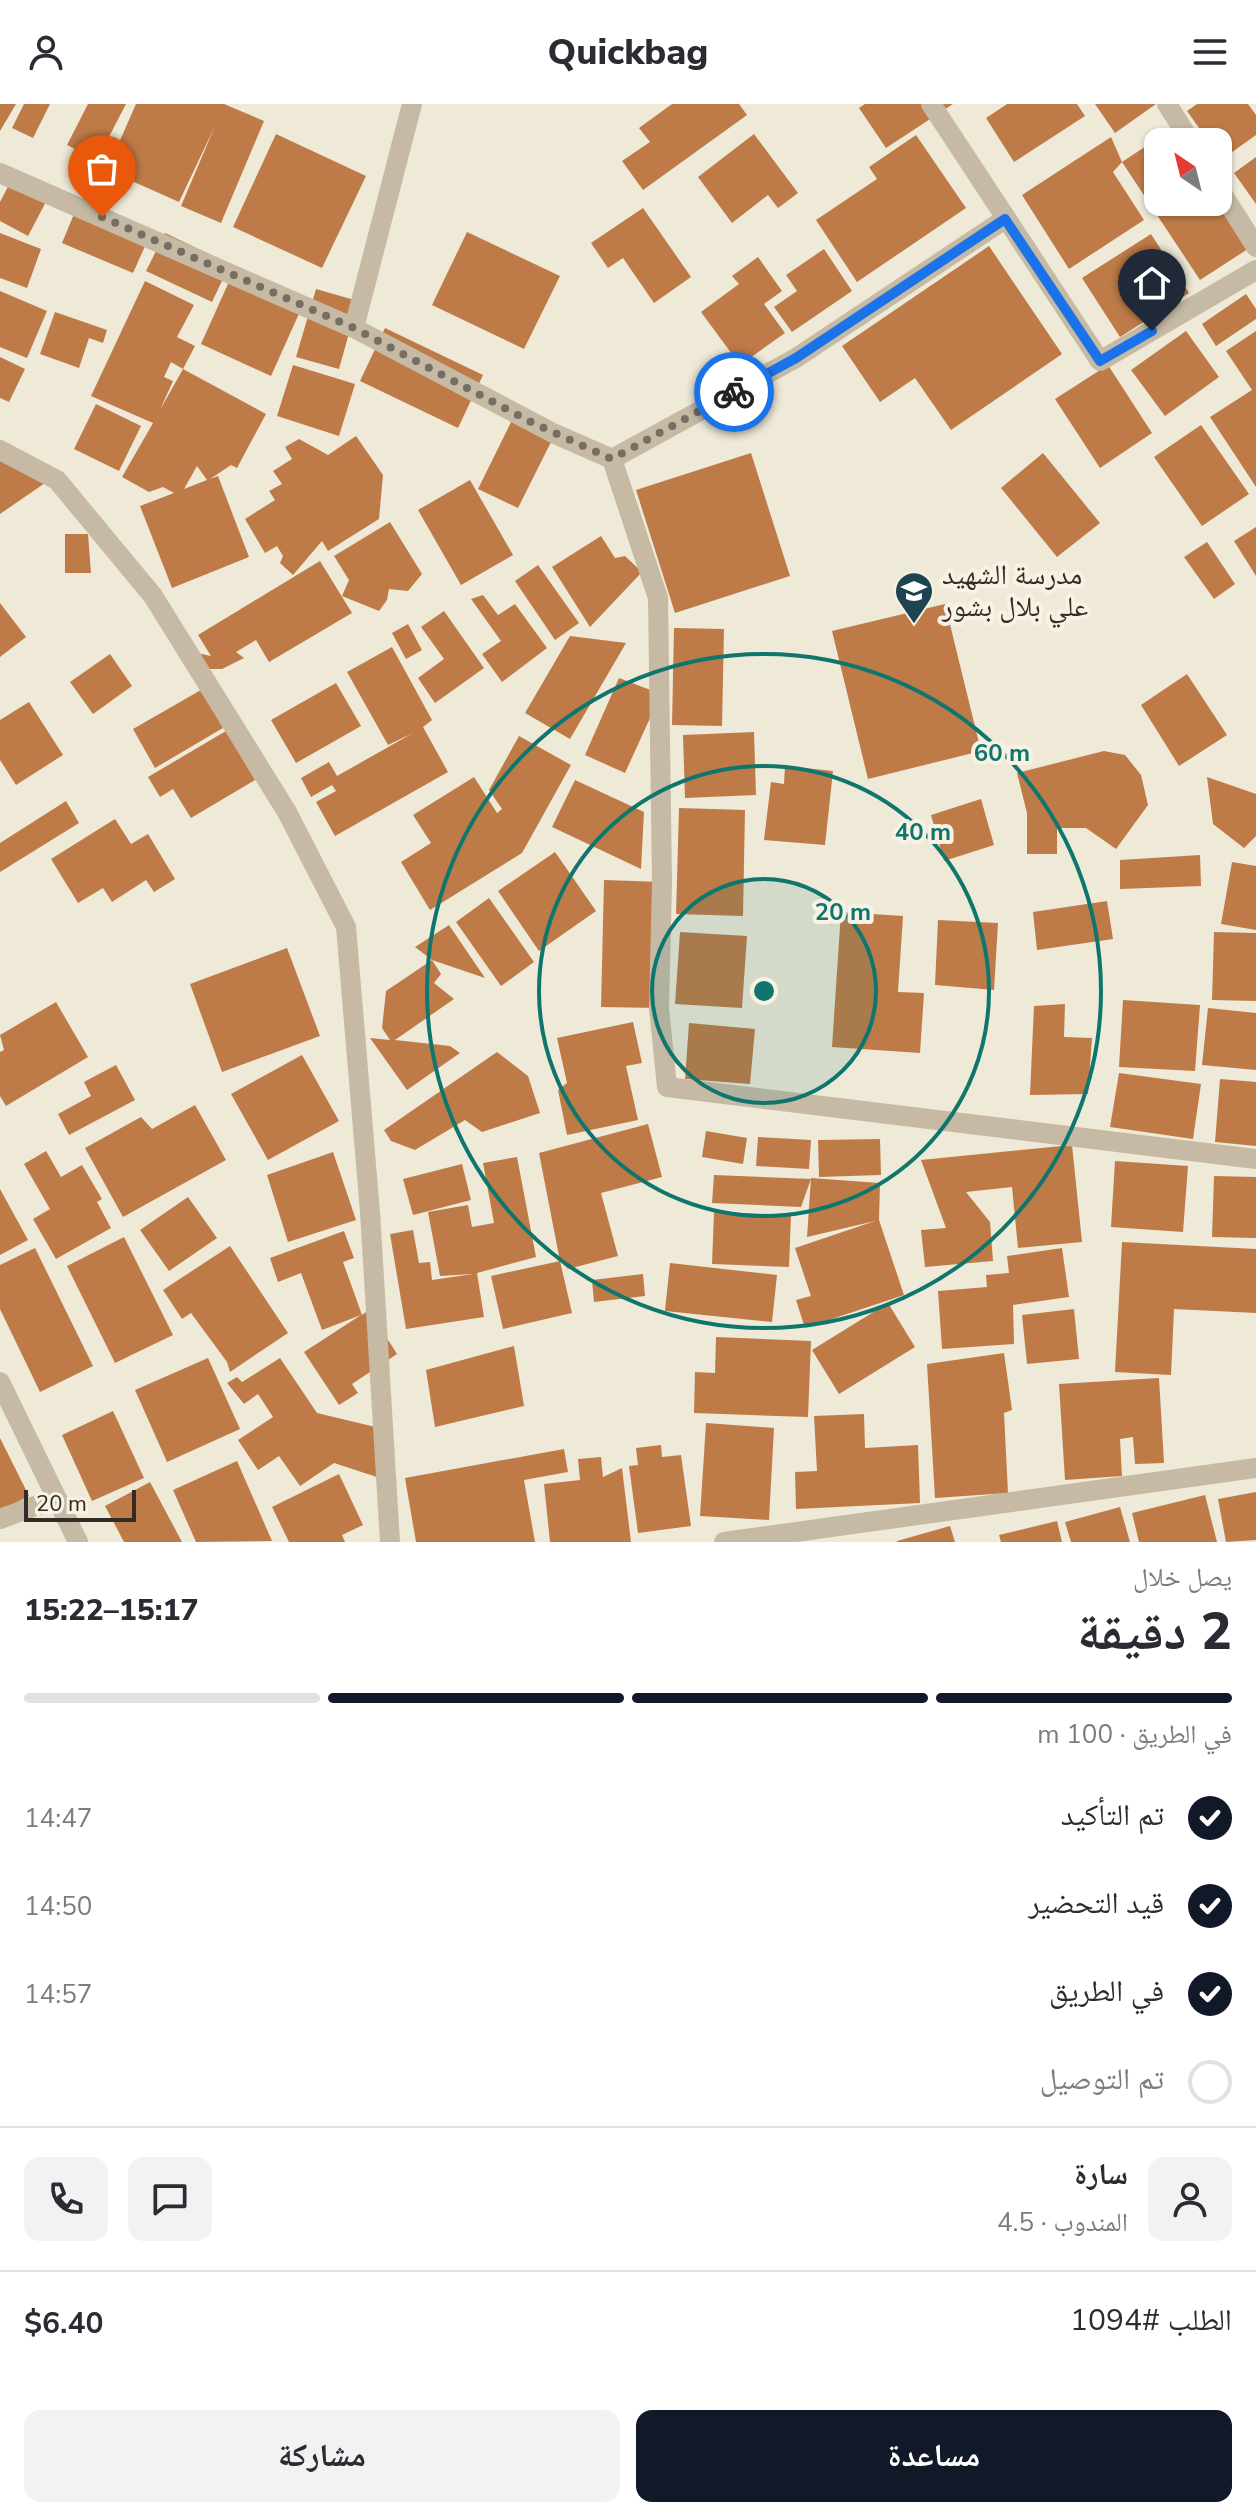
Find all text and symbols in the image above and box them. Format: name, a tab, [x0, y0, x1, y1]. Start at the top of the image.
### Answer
text: Quickbag	[548, 28, 709, 77]
icon: person	[24, 30, 68, 74]
icon: menu	[1188, 30, 1232, 74]
north arrow	[1144, 128, 1232, 216]
map controls	[1144, 128, 1232, 216]
pin	[68, 135, 136, 217]
icon: bag	[80, 147, 124, 191]
pin	[1118, 249, 1186, 331]
icon: home	[1130, 261, 1174, 305]
courier	[694, 352, 774, 432]
icon: bike	[712, 370, 756, 414]
place label: مدرسة الشهيد علي بلال بشور	[941, 556, 1088, 629]
school or university icon: مدرسة الشهيد علي بلال بشور	[893, 570, 935, 625]
text: 60 m	[974, 737, 1030, 769]
text: 40 m	[895, 816, 951, 848]
text: 20 m	[815, 896, 871, 928]
centre of rings	[750, 977, 778, 1005]
scale bar	[24, 1486, 136, 1522]
text: 20 m	[36, 1489, 87, 1519]
text: يصل خلال	[1133, 1560, 1232, 1595]
text: 15:17–15:22	[24, 1590, 199, 1631]
text: 2 دقيقة	[1077, 1596, 1232, 1667]
text: في الطريق · 100 m	[1037, 1717, 1232, 1752]
text: تم التأكيد	[1061, 1795, 1164, 1836]
icon: check	[1188, 1796, 1232, 1840]
text: 14:47	[24, 1801, 92, 1836]
text: قيد التحضير	[1028, 1883, 1164, 1924]
icon: check	[1188, 1884, 1232, 1928]
text: 14:50	[24, 1889, 92, 1924]
text: في الطريق	[1049, 1971, 1164, 2012]
icon: check	[1188, 1972, 1232, 2016]
text: 14:57	[24, 1977, 92, 2012]
text: تم التوصيل	[1040, 2059, 1164, 2100]
text: سارة	[1074, 2154, 1128, 2195]
button: phone	[24, 2157, 108, 2241]
button: chat	[128, 2157, 212, 2241]
button: person	[1148, 2157, 1232, 2241]
text: المندوب · 4.5	[997, 2205, 1128, 2240]
text: الطلب #1094	[1070, 2300, 1232, 2341]
text: $6.40	[24, 2303, 103, 2344]
button: مشاركة	[24, 2410, 620, 2502]
button: مساعدة	[636, 2410, 1232, 2502]

